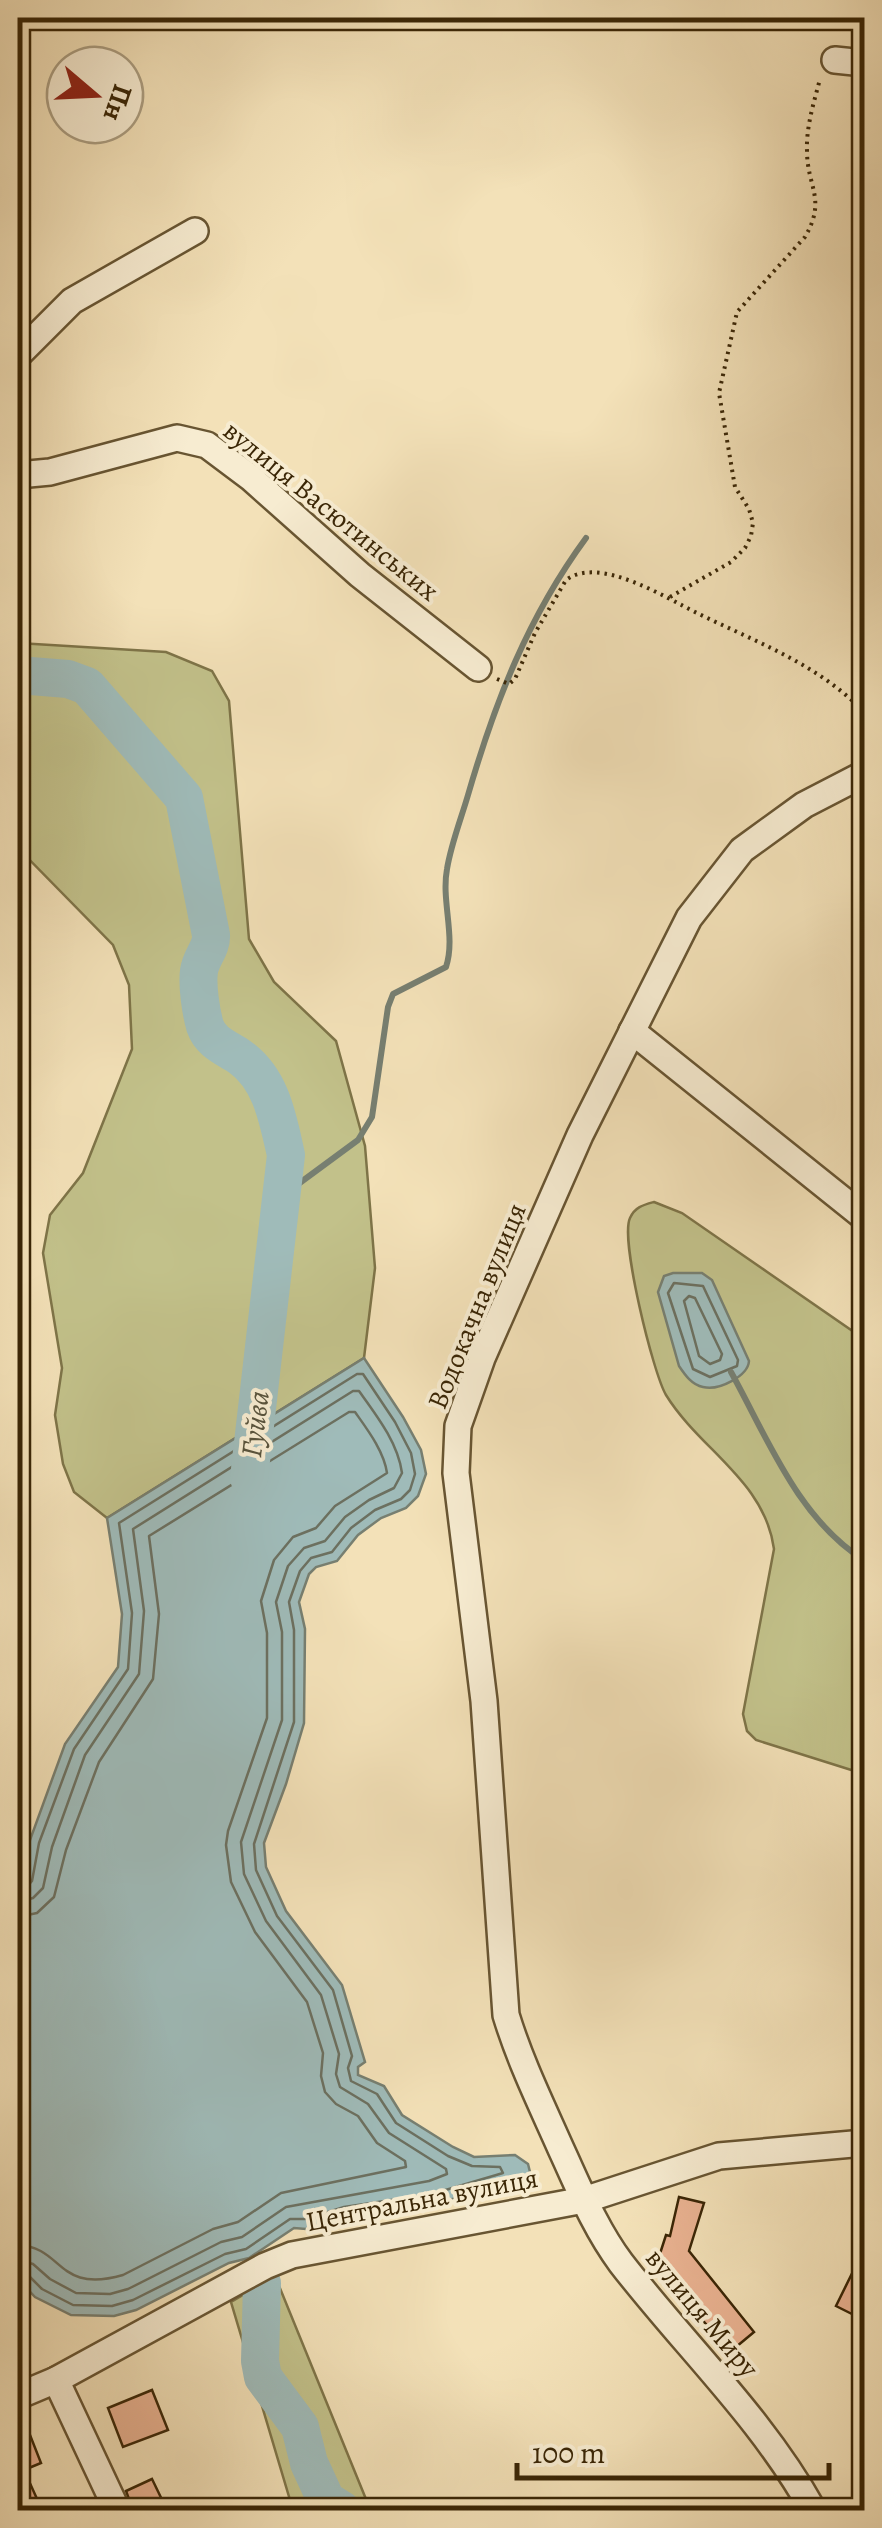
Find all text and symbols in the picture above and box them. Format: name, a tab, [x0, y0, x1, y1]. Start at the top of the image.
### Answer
north arrow	[45, 45, 145, 145]
text: Пн	[94, 79, 142, 126]
street label: вулиця Васютинських	[215, 412, 447, 610]
street label: Водокачна вулиця	[418, 1197, 536, 1415]
water label: Гуйва	[231, 1388, 279, 1460]
street label: Центральна вулиця	[303, 2159, 541, 2241]
street label: вулиця Миру	[637, 2240, 767, 2386]
scale bar	[517, 2418, 830, 2480]
text: 100 m	[532, 2433, 605, 2473]

